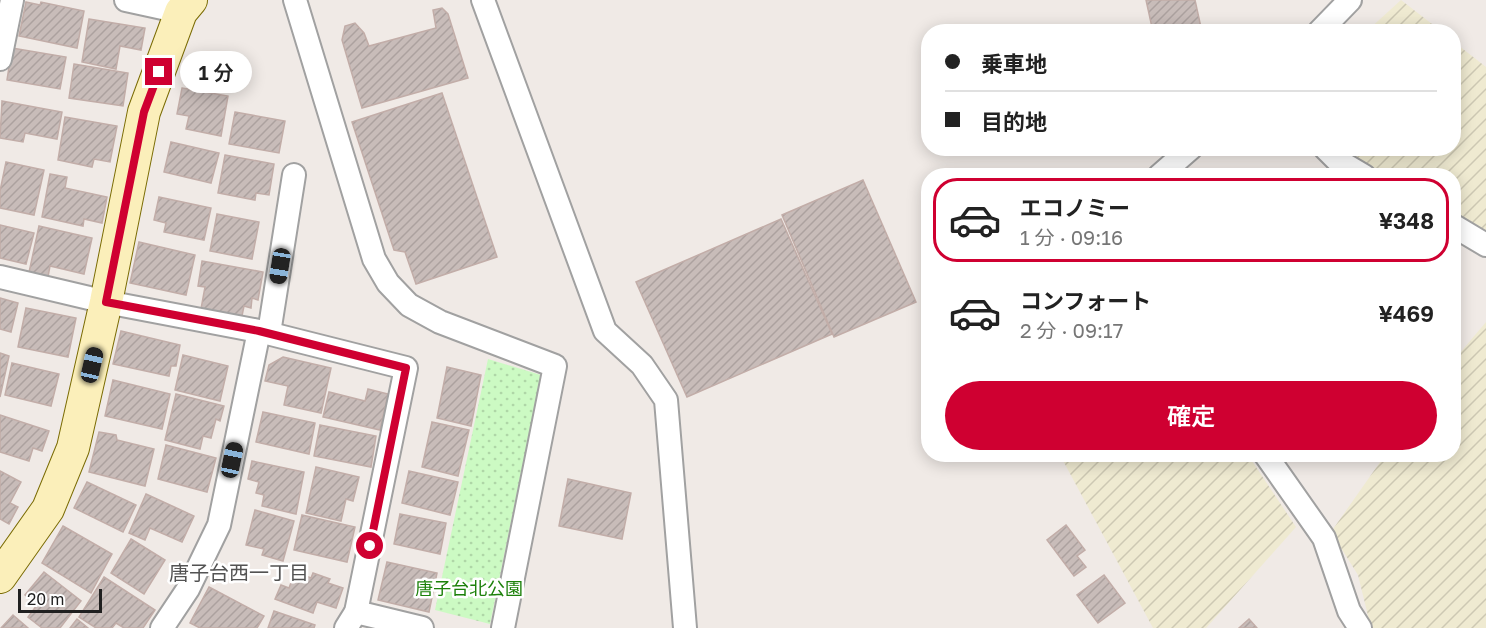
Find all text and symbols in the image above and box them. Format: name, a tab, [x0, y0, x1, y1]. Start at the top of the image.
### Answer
text: 乗車地	[981, 50, 1047, 77]
callout: 1 分	[180, 51, 252, 93]
route end	[145, 58, 172, 85]
text: 1 分	[198, 60, 234, 84]
text: 目的地	[981, 108, 1047, 135]
icon: car	[948, 193, 1002, 247]
text: エコノミー	[1020, 194, 1130, 221]
text: ¥348	[1379, 207, 1434, 234]
text: 1 分 · 09:16	[1020, 225, 1123, 249]
car	[268, 247, 292, 285]
icon: car	[948, 286, 1002, 340]
text: コンフォート	[1020, 287, 1151, 314]
text: ¥469	[1378, 300, 1434, 327]
text: 2 分 · 09:17	[1020, 318, 1123, 342]
car	[79, 345, 105, 385]
button: 確定	[945, 381, 1437, 450]
car	[219, 441, 245, 479]
route start	[356, 532, 383, 559]
district label: 唐子台西一丁目	[169, 560, 309, 584]
park label: 唐子台北公園	[415, 577, 523, 599]
scale bar	[18, 586, 102, 614]
text: 20 m	[27, 589, 64, 609]

